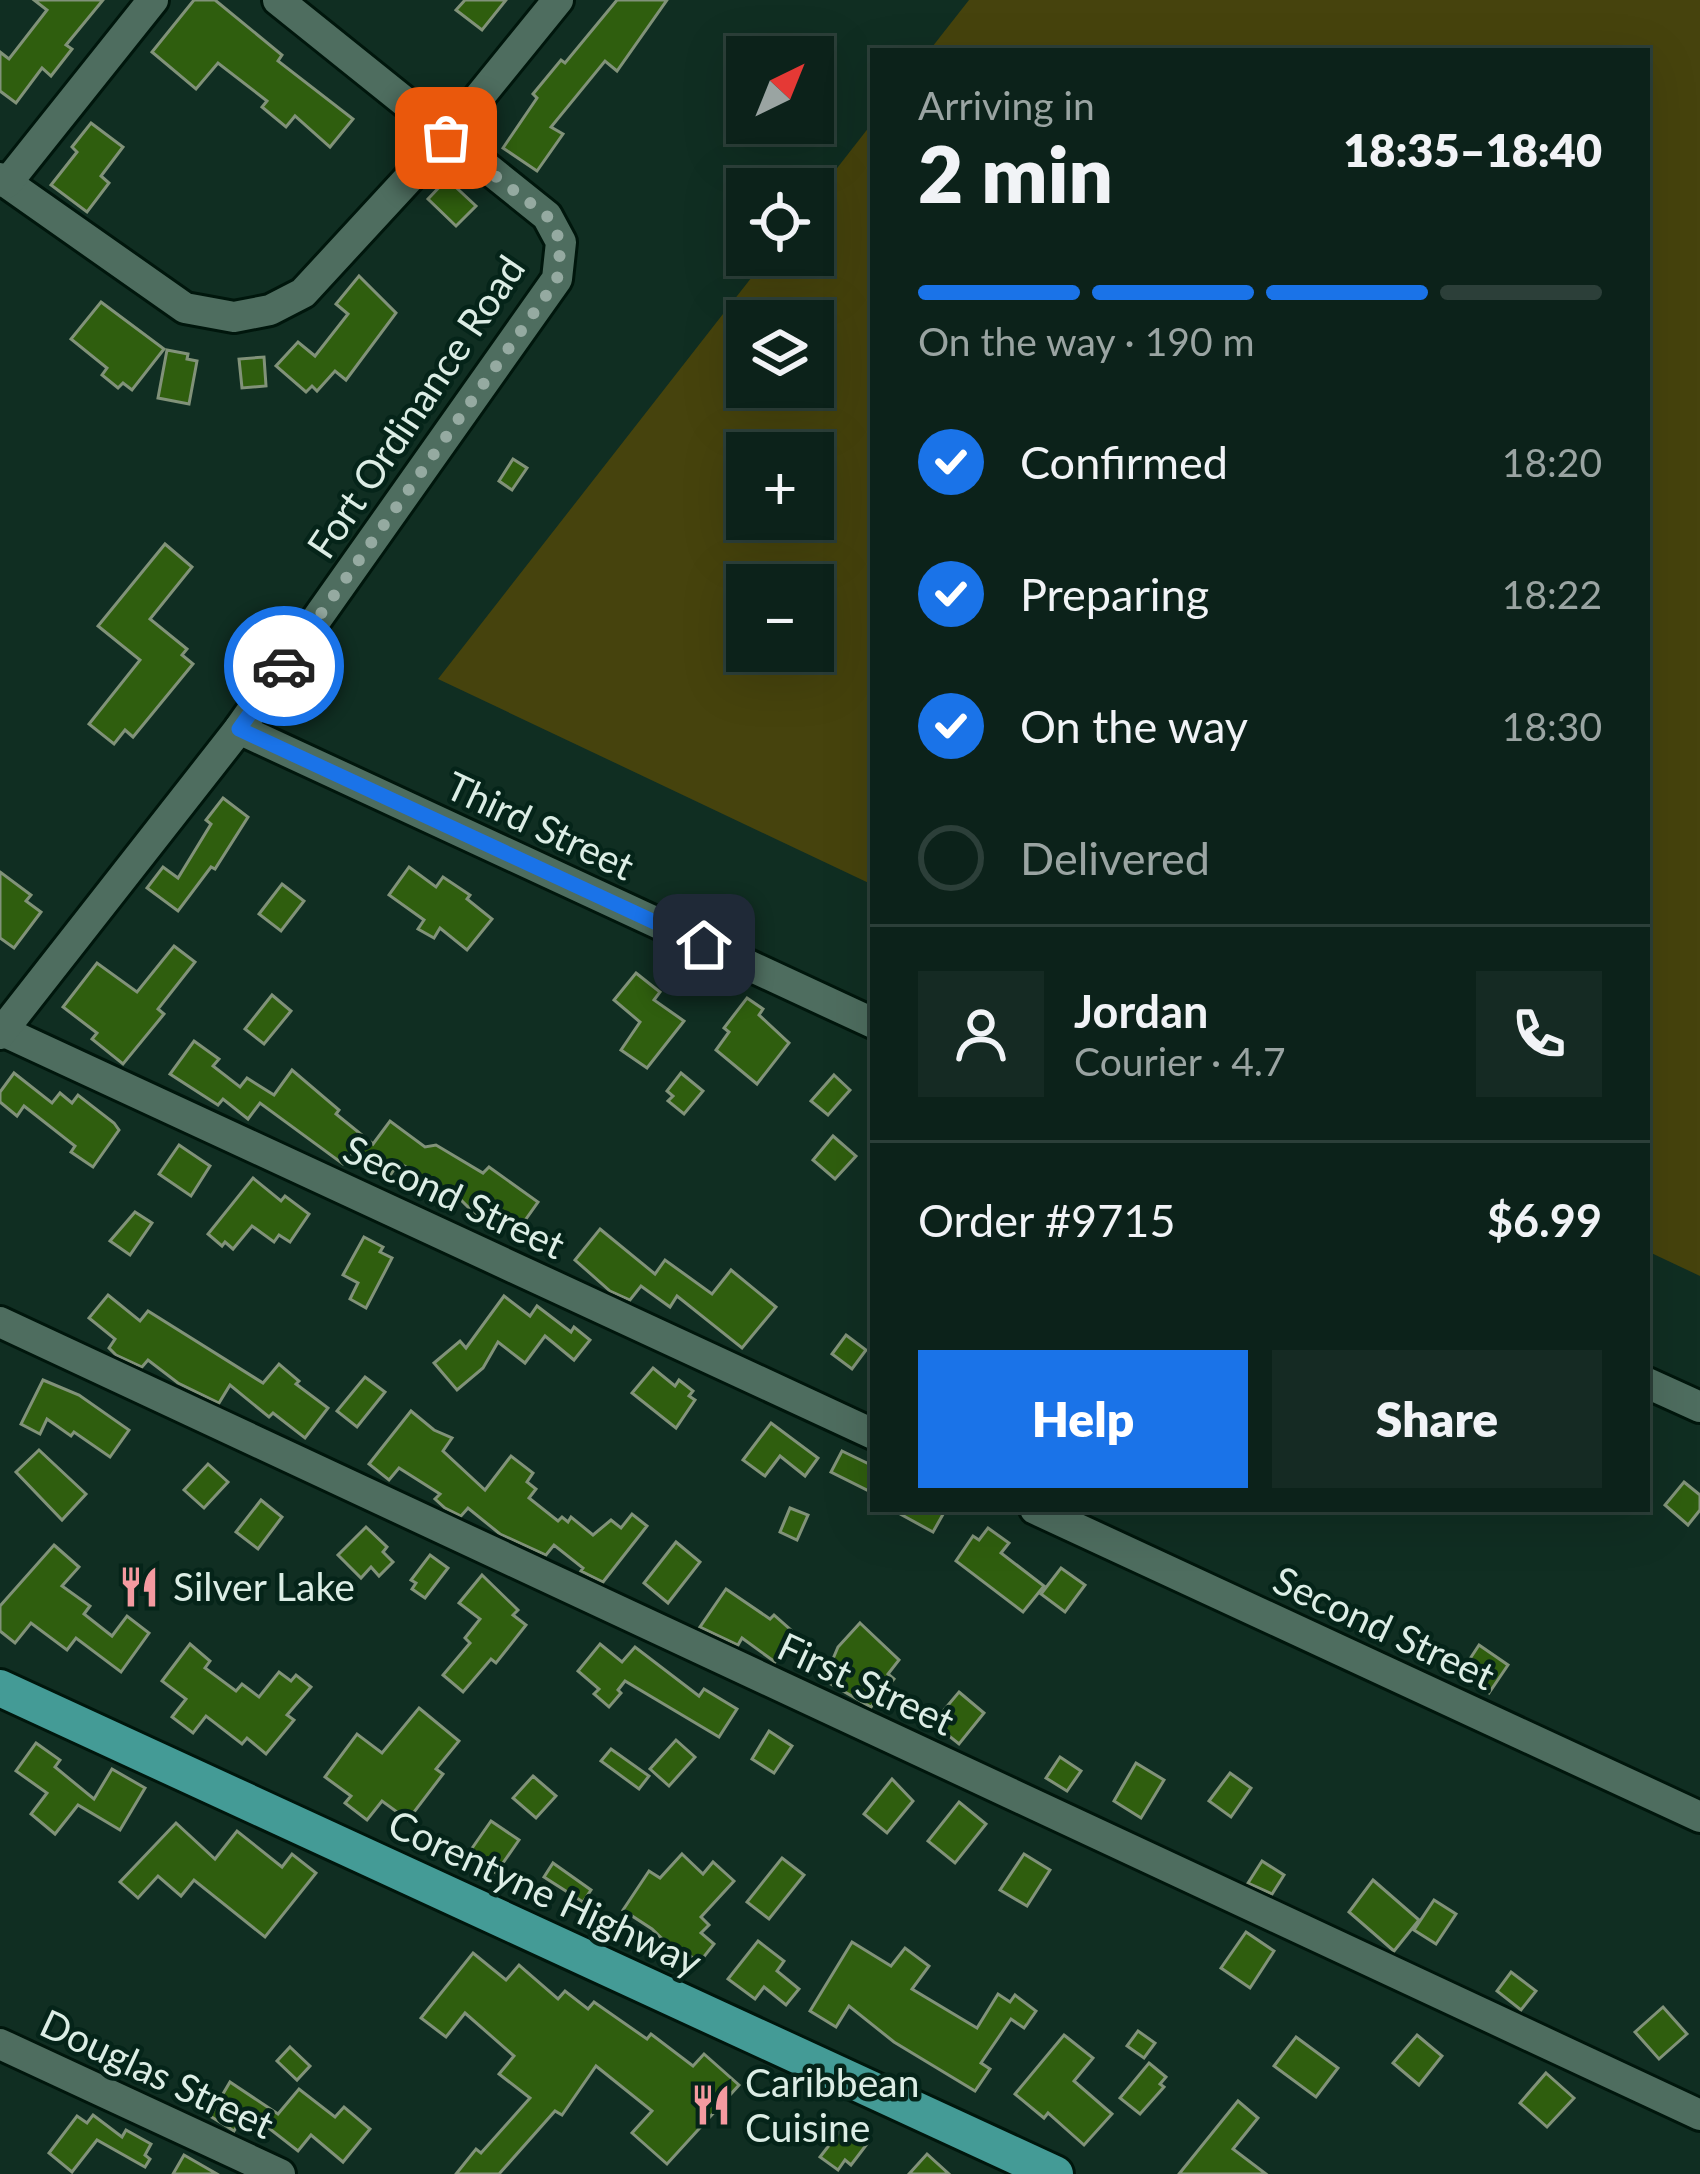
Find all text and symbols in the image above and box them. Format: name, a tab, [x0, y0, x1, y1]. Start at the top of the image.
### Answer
north arrow	[726, 36, 834, 144]
map controls	[726, 36, 834, 672]
text: Arriving in	[918, 82, 1095, 128]
pin	[395, 87, 497, 189]
icon: bag	[413, 105, 479, 171]
text: 18:35–18:40	[1343, 123, 1602, 177]
text: 2 min	[918, 126, 1113, 220]
button: locate	[726, 168, 834, 276]
street label: Fort Ordinance Road	[297, 247, 533, 566]
button: layers	[726, 300, 834, 408]
text: On the way · 190 m	[918, 318, 1255, 364]
icon: check	[918, 429, 984, 495]
button: +	[726, 432, 834, 540]
text: Confirmed	[1020, 435, 1228, 489]
text: 18:20	[1502, 439, 1602, 485]
icon: check	[918, 561, 984, 627]
button: −	[726, 564, 834, 672]
text: Preparing	[1020, 567, 1209, 621]
text: 18:22	[1502, 571, 1602, 617]
courier	[224, 606, 344, 726]
icon: car	[251, 633, 317, 699]
icon: check	[918, 693, 984, 759]
text: On the way	[1020, 699, 1248, 753]
text: 18:30	[1502, 703, 1602, 749]
street label: Third Street	[439, 762, 642, 889]
text: Delivered	[1020, 831, 1210, 885]
pin	[653, 894, 755, 996]
icon: home	[671, 912, 737, 978]
button: person	[918, 971, 1044, 1097]
button: phone	[1476, 971, 1602, 1097]
text: Jordan	[1074, 984, 1208, 1038]
text: Courier · 4.7	[1074, 1038, 1286, 1084]
street label: Second Street	[337, 1125, 572, 1267]
text: Order #9715	[918, 1193, 1176, 1247]
text: $6.99	[1487, 1193, 1602, 1247]
button: Help	[918, 1350, 1248, 1488]
button: Share	[1272, 1350, 1602, 1488]
street label: Second Street	[1267, 1556, 1502, 1698]
place label: Silver Lake	[173, 1563, 355, 1609]
restaurant icon: Silver Lake	[116, 1564, 162, 1610]
street label: First Street	[771, 1622, 962, 1744]
street label: Corentyne Highway	[382, 1799, 709, 1985]
street label: Douglas Street	[34, 1999, 281, 2147]
place label: Caribbean Cuisine	[745, 2059, 919, 2150]
restaurant icon: Caribbean Cuisine	[688, 2082, 734, 2128]

